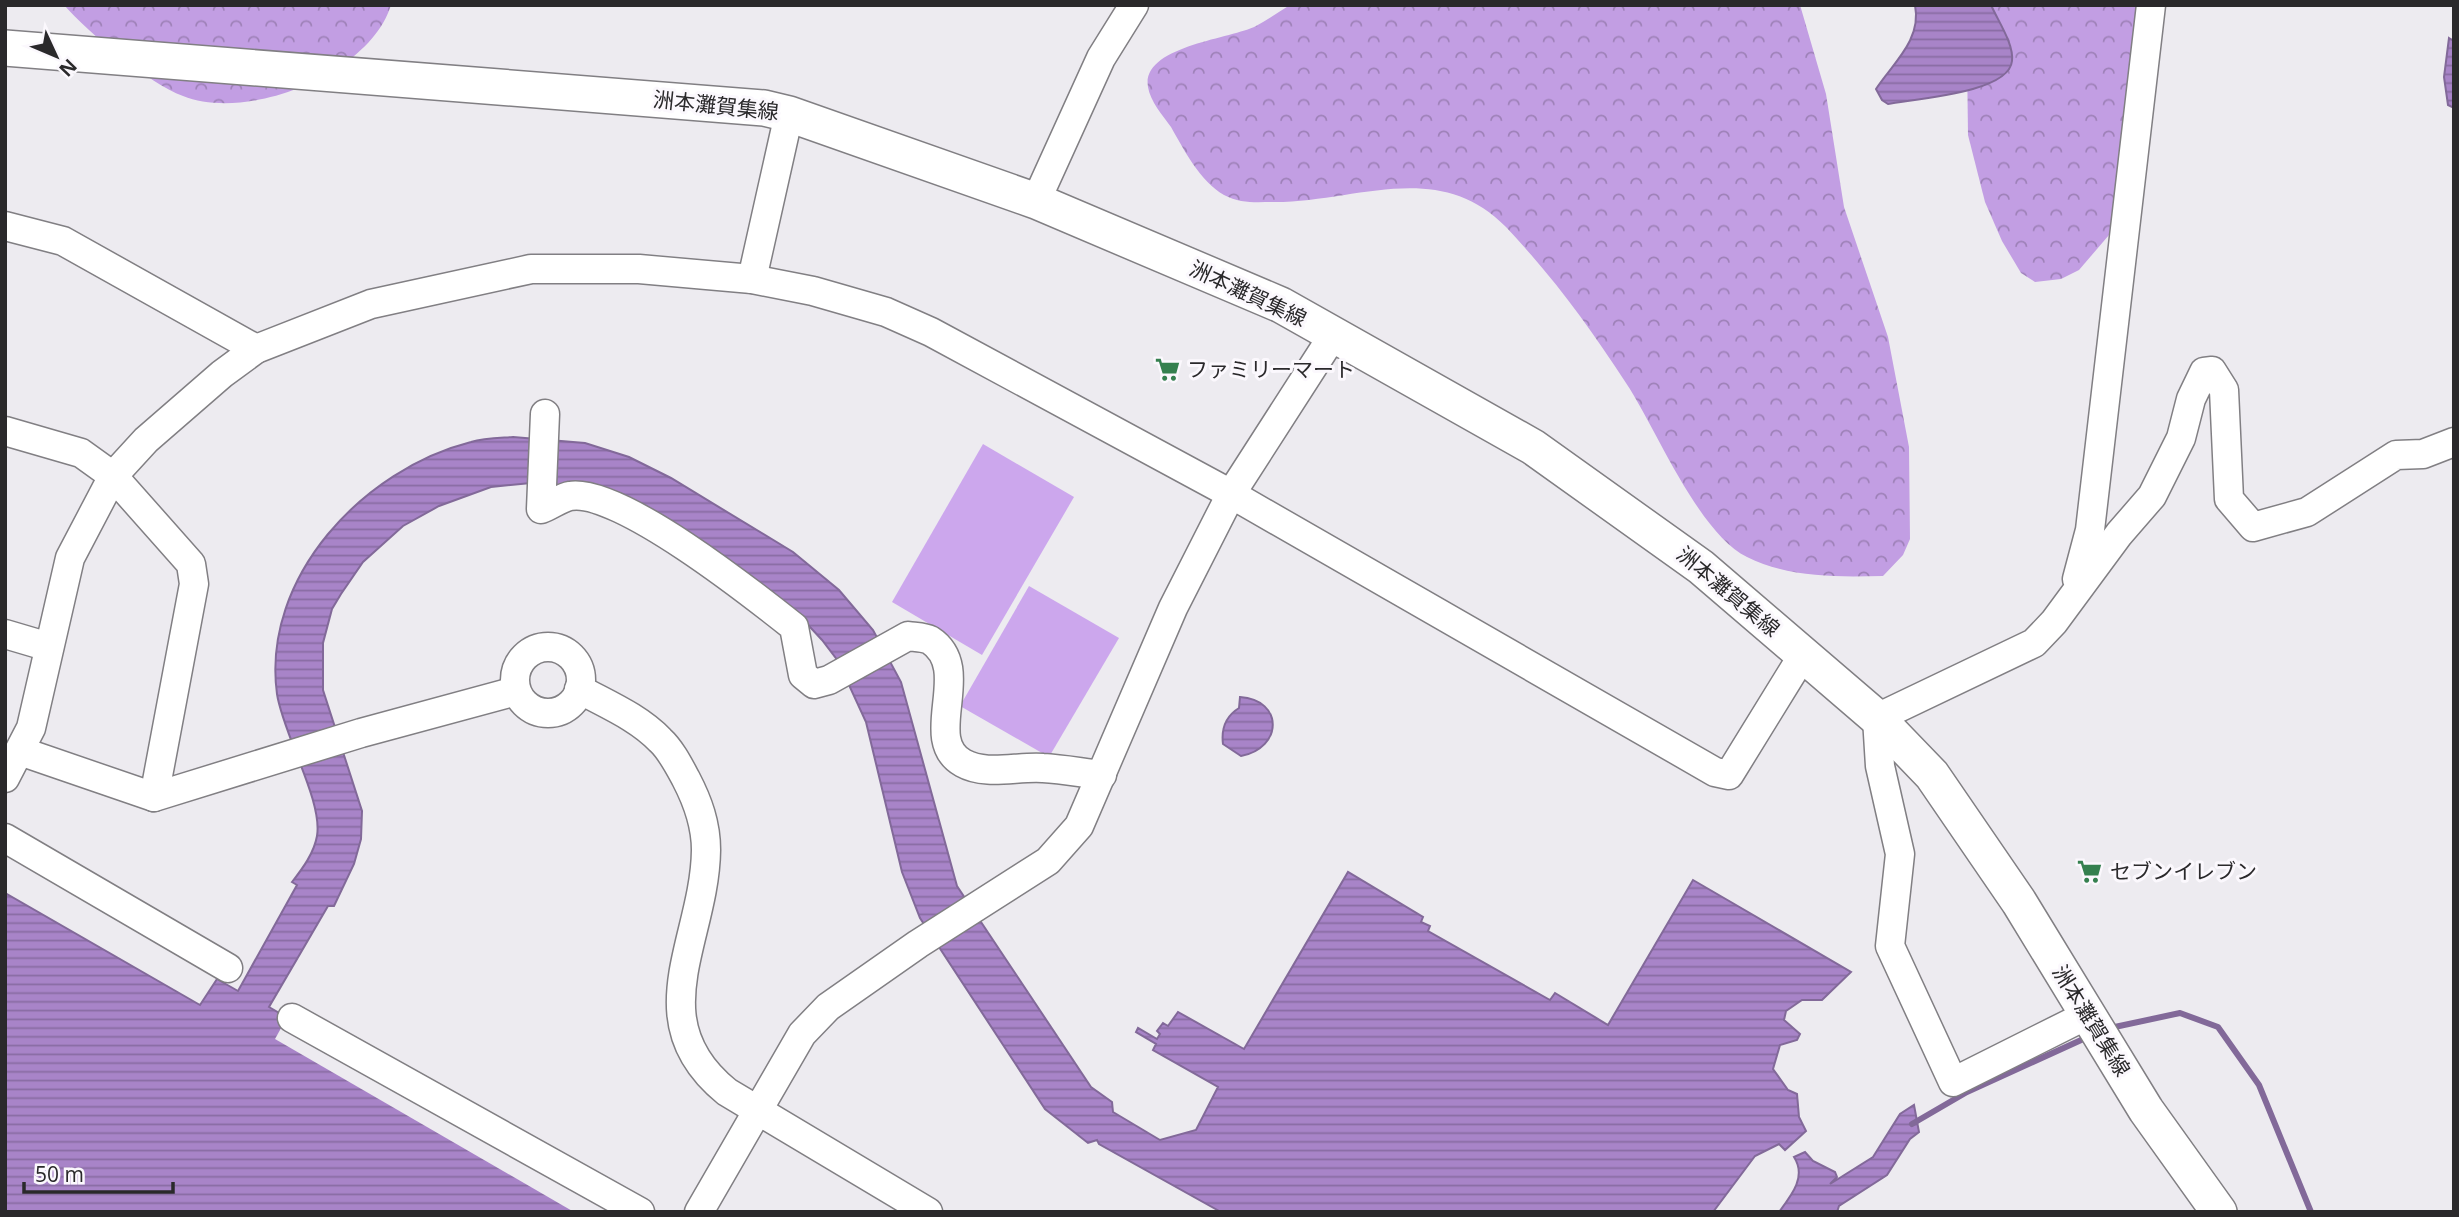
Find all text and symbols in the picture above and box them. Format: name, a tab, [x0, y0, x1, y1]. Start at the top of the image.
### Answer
north arrow	[21, 21, 91, 91]
text: N	[54, 53, 83, 82]
street label: 洲本灘賀集線	[652, 84, 780, 126]
street label: 洲本灘賀集線	[1185, 254, 1311, 332]
place label: ファミリーマート	[1187, 355, 1355, 383]
supermarket icon: ファミリーマート	[1153, 356, 1181, 384]
street label: 洲本灘賀集線	[1671, 540, 1786, 642]
place label: セブンイレブン	[2110, 857, 2257, 885]
supermarket icon: セブンイレブン	[2076, 858, 2104, 886]
street label: 洲本灘賀集線	[2047, 960, 2137, 1081]
scale bar	[24, 1150, 173, 1194]
text: 50 m	[35, 1160, 84, 1188]

